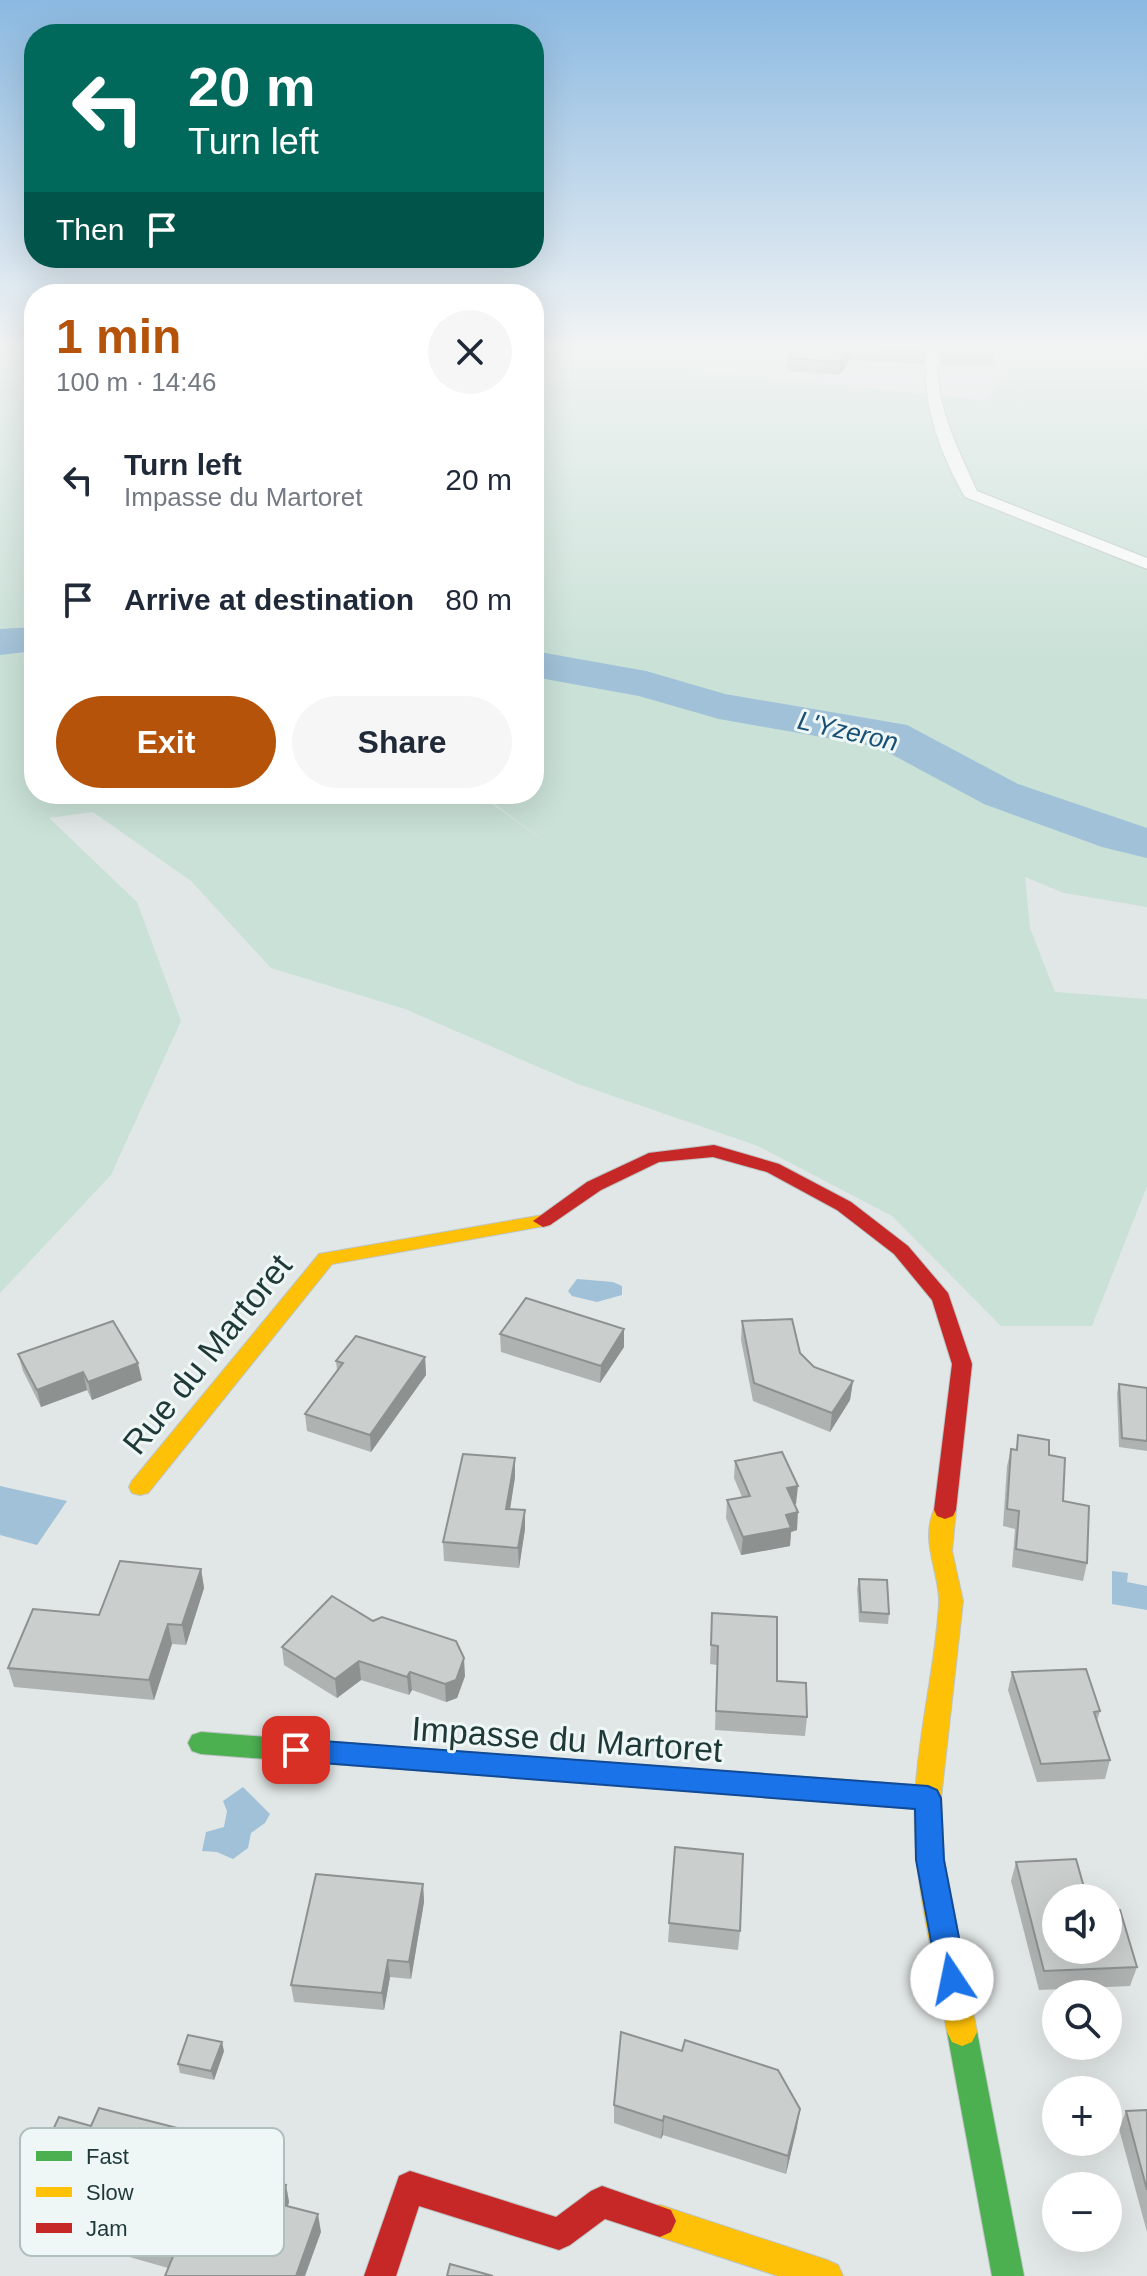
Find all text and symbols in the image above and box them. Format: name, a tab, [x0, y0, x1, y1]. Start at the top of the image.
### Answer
text: 20 m	[188, 55, 316, 118]
icon: left	[56, 56, 160, 160]
text: Turn left	[188, 121, 319, 162]
icon: arrive	[140, 208, 184, 252]
text: Then	[56, 213, 124, 246]
text: 1 min	[56, 310, 181, 363]
button: close	[428, 310, 512, 394]
text: 100 m · 14:46	[56, 367, 216, 397]
text: Turn left	[124, 448, 242, 481]
icon: left	[56, 458, 100, 502]
text: 20 m	[445, 463, 512, 496]
text: Impasse du Martoret	[124, 482, 362, 512]
icon: arrive	[56, 578, 100, 622]
text: Arrive at destination	[124, 583, 414, 616]
text: 80 m	[445, 583, 512, 616]
button: Exit	[56, 696, 276, 788]
button: Share	[292, 696, 512, 788]
water label: L'Yzeron	[795, 705, 901, 757]
street label: Rue du Martoret	[115, 1246, 299, 1461]
street label: Impasse du Martoret	[410, 1709, 724, 1769]
pin	[262, 1716, 330, 1784]
icon: arrive	[274, 1728, 318, 1772]
map controls	[1042, 1884, 1122, 2252]
button: sound	[1042, 1884, 1122, 1964]
position arrow	[910, 1937, 994, 2021]
button: search	[1042, 1980, 1122, 2060]
button: +	[1042, 2076, 1122, 2156]
legend	[20, 2128, 284, 2256]
text: Fast	[86, 2144, 129, 2169]
button: −	[1042, 2172, 1122, 2252]
text: Slow	[86, 2180, 134, 2205]
text: Jam	[86, 2216, 128, 2241]

